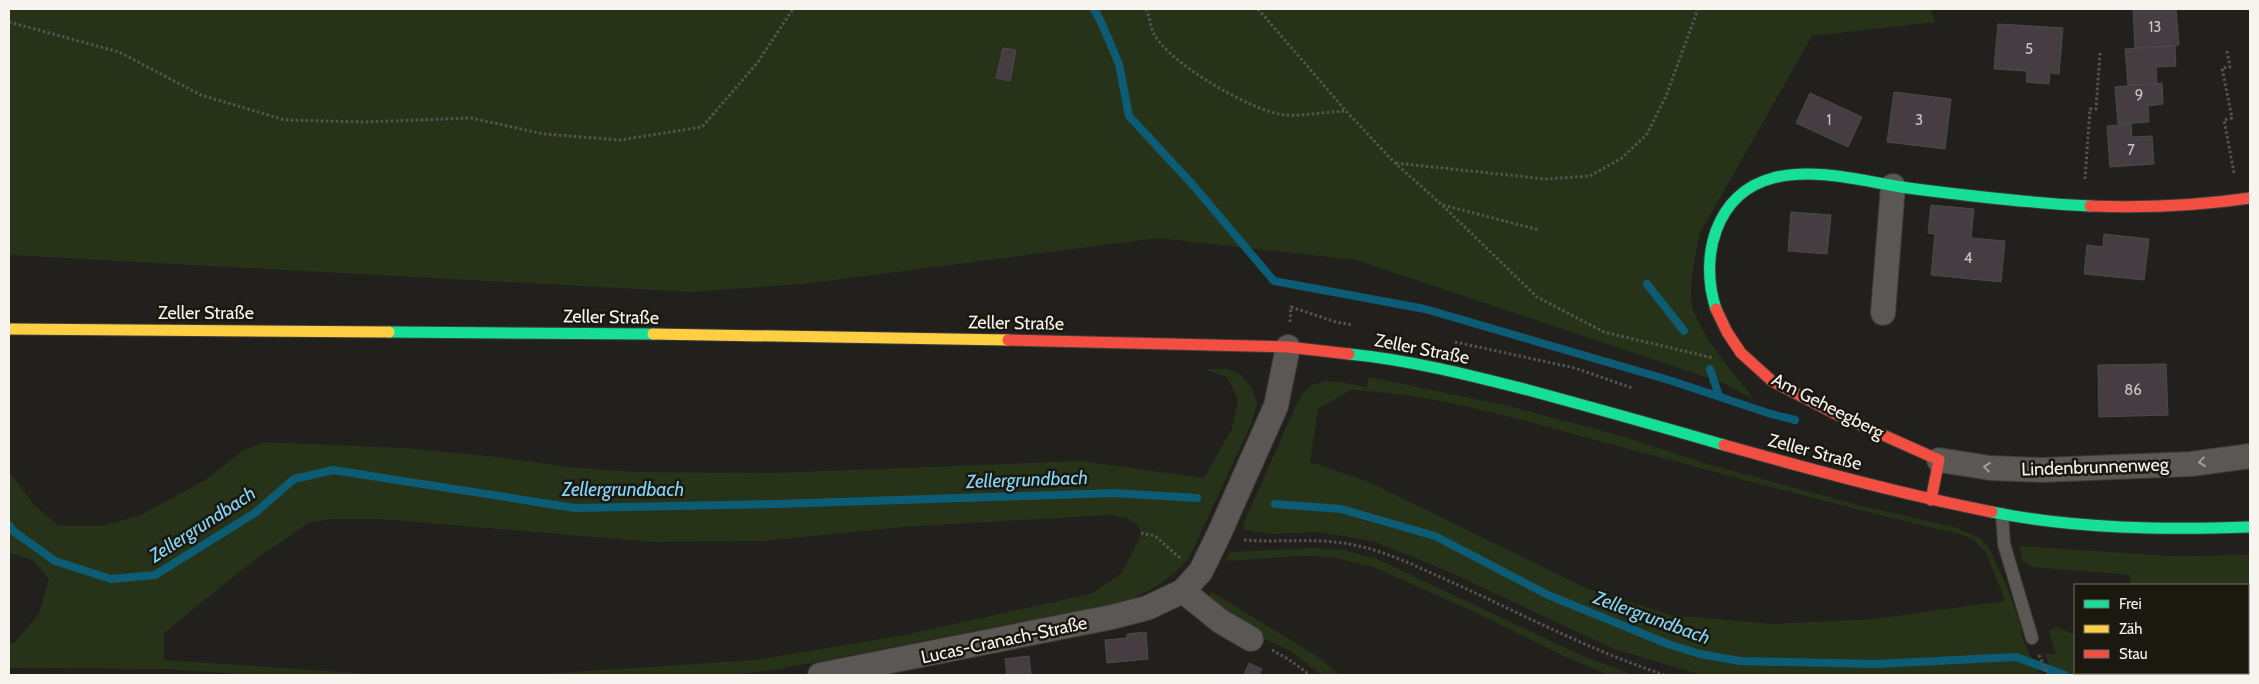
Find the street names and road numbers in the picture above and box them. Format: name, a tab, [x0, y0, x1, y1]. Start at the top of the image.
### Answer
street label: Zeller Straße	[158, 302, 254, 324]
street label: Zeller Straße	[563, 305, 659, 329]
street label: Zeller Straße	[968, 311, 1064, 335]
street label: Zeller Straße	[1373, 329, 1471, 369]
street label: Am Geheegberg	[1768, 368, 1889, 444]
street label: Zeller Straße	[1766, 429, 1864, 475]
street label: Lindenbrunnenweg	[2021, 453, 2170, 481]
street label: Lucas-Cranach-Straße	[919, 612, 1089, 668]

